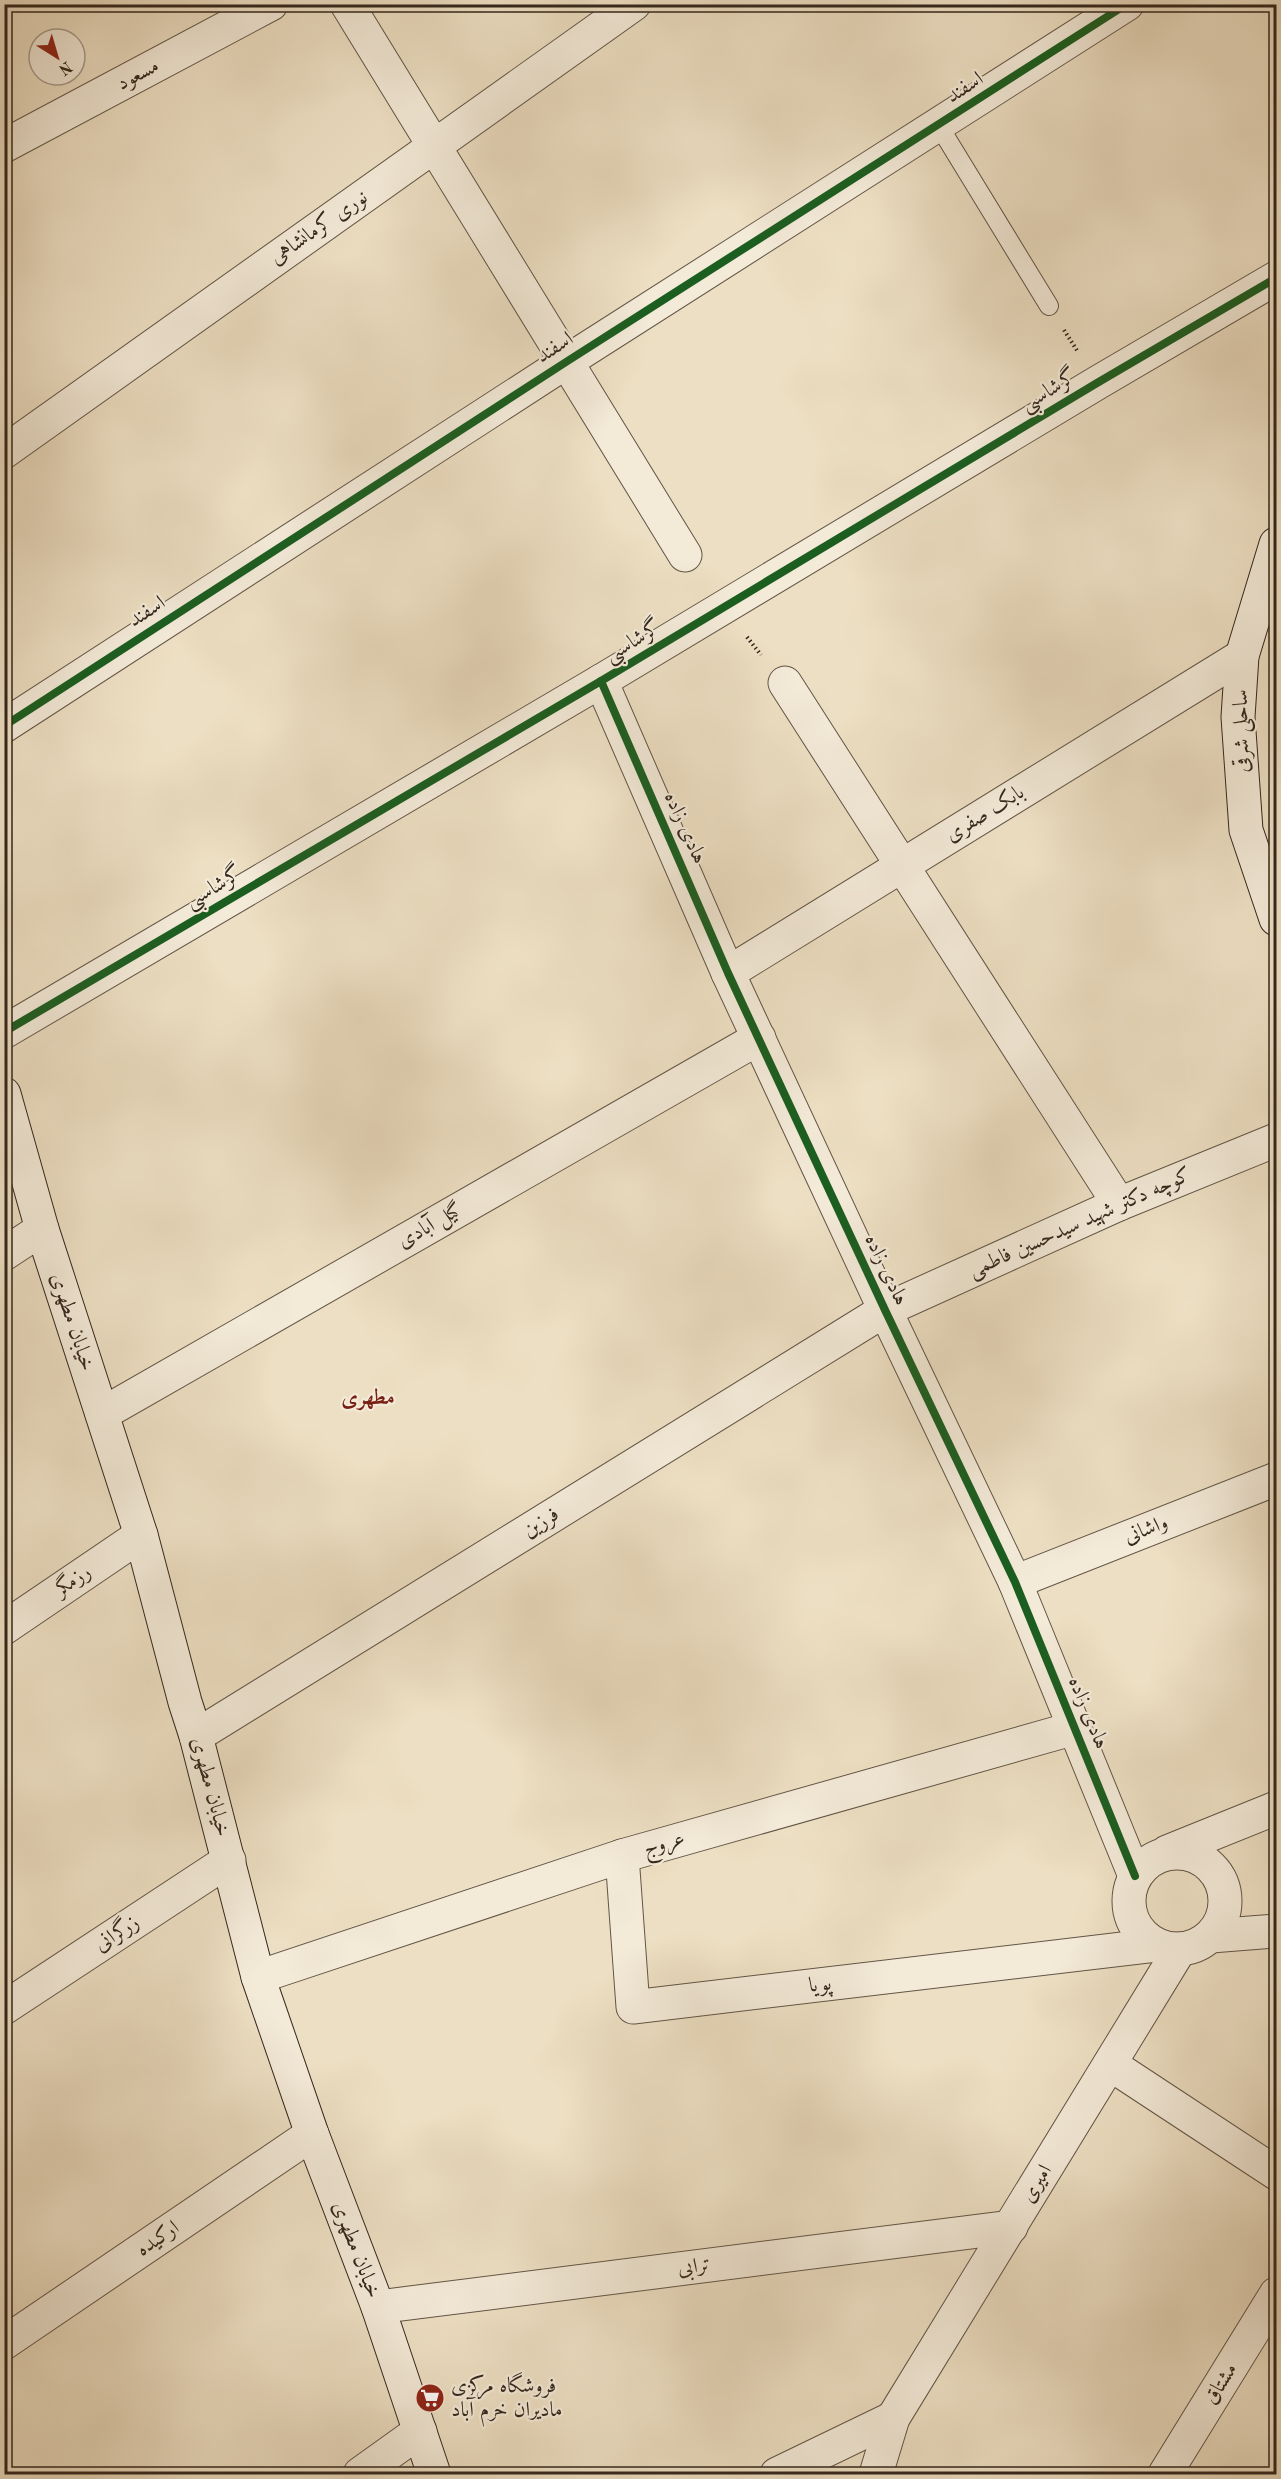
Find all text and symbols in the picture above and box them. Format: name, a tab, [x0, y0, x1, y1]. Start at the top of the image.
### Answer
north arrow	[27, 27, 87, 87]
street label: مسعود	[113, 55, 163, 96]
text: N	[55, 57, 75, 78]
street label: اسفند	[943, 68, 987, 108]
street label: نوری کرمانشاهی	[265, 185, 372, 270]
street label: اسفند	[533, 328, 577, 368]
street label: گرشاسبی	[1015, 362, 1083, 420]
street label: اسفند	[125, 592, 169, 632]
street label: گرشاسبی	[599, 613, 667, 671]
street label: ساحلی شرقی	[1230, 689, 1257, 773]
street label: بابک صفری	[941, 780, 1029, 847]
street label: هادی زاده	[660, 789, 710, 867]
street label: گرشاسبی	[180, 859, 248, 917]
street label: کوچه دکتر شهید سیدحسین فاطمی	[965, 1164, 1195, 1284]
street label: گیل آبادی	[392, 1196, 467, 1255]
street label: هادی زاده	[860, 1231, 912, 1309]
street label: خیابان مطهری	[45, 1270, 98, 1374]
district label: مطهری	[341, 1387, 395, 1411]
street label: فرزین	[519, 1504, 563, 1543]
street label: واشانی	[1121, 1512, 1171, 1548]
street label: رزمگر	[47, 1558, 96, 1603]
street label: هادی زاده	[1064, 1674, 1112, 1752]
street label: خیابان مطهری	[186, 1735, 233, 1839]
street label: عروج	[641, 1828, 689, 1867]
street label: زرگرانی	[88, 1908, 144, 1957]
street label: پویا	[807, 1973, 834, 2000]
street label: امیری	[1018, 2161, 1056, 2207]
street label: خیابان مطهری	[327, 2199, 384, 2302]
street label: ارکیده	[133, 2217, 183, 2261]
street label: ترابی	[676, 2255, 712, 2282]
street label: مشتاق	[1200, 2360, 1242, 2408]
place label: فروشگاه مرکزی مادیران خرم آباد	[451, 2372, 562, 2427]
supermarket icon: فروشگاه مرکزی مادیران خرم آباد	[414, 2382, 446, 2414]

